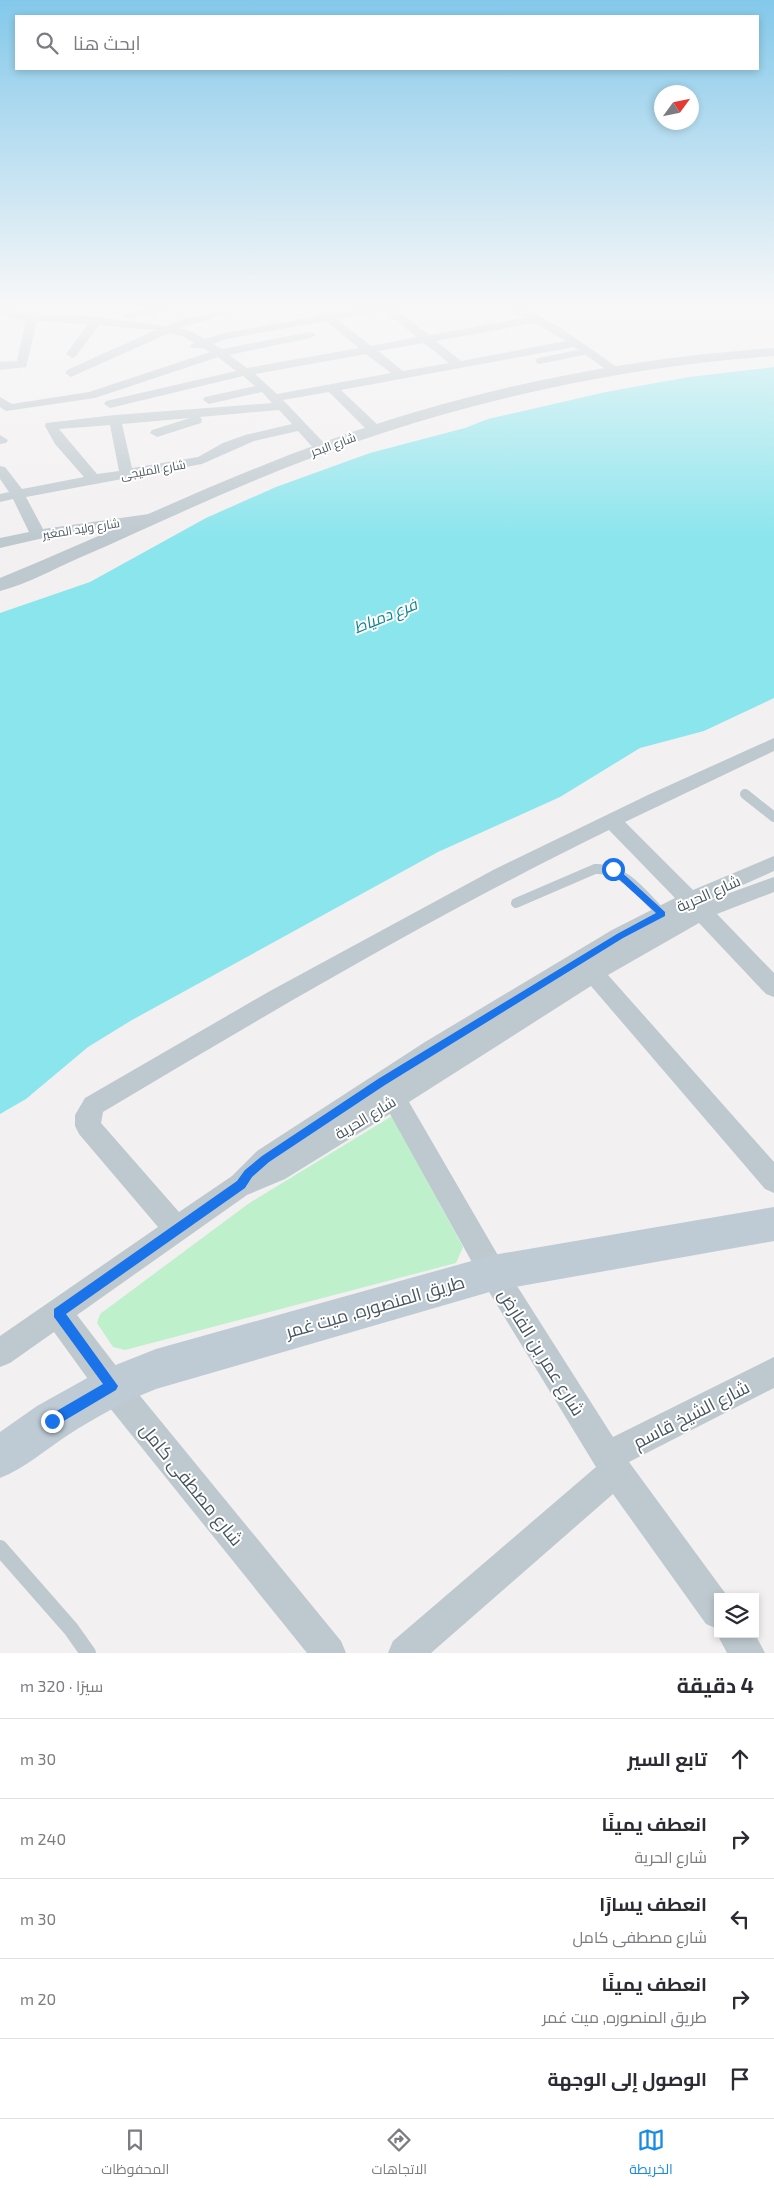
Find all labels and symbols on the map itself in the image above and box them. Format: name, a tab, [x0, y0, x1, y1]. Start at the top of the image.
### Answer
north arrow	[654, 85, 699, 130]
street label: شارع البحر	[308, 429, 358, 461]
street label: شارع المليجى	[119, 456, 187, 484]
street label: شارع وليد المغير	[41, 515, 121, 543]
water label: فرع دمياط	[351, 593, 422, 639]
route start	[602, 858, 625, 881]
street label: شارع الحرية	[673, 871, 744, 918]
street label: شارع الحرية	[331, 1092, 400, 1145]
street label: طريق المنصوره, ميت غمر	[282, 1270, 468, 1344]
street label: شارع عمر بن الفارض	[492, 1285, 590, 1420]
street label: شارع الشيخ قاسم	[629, 1375, 754, 1455]
route end	[41, 1410, 64, 1433]
street label: شارع مصطفى كامل	[134, 1418, 248, 1551]

